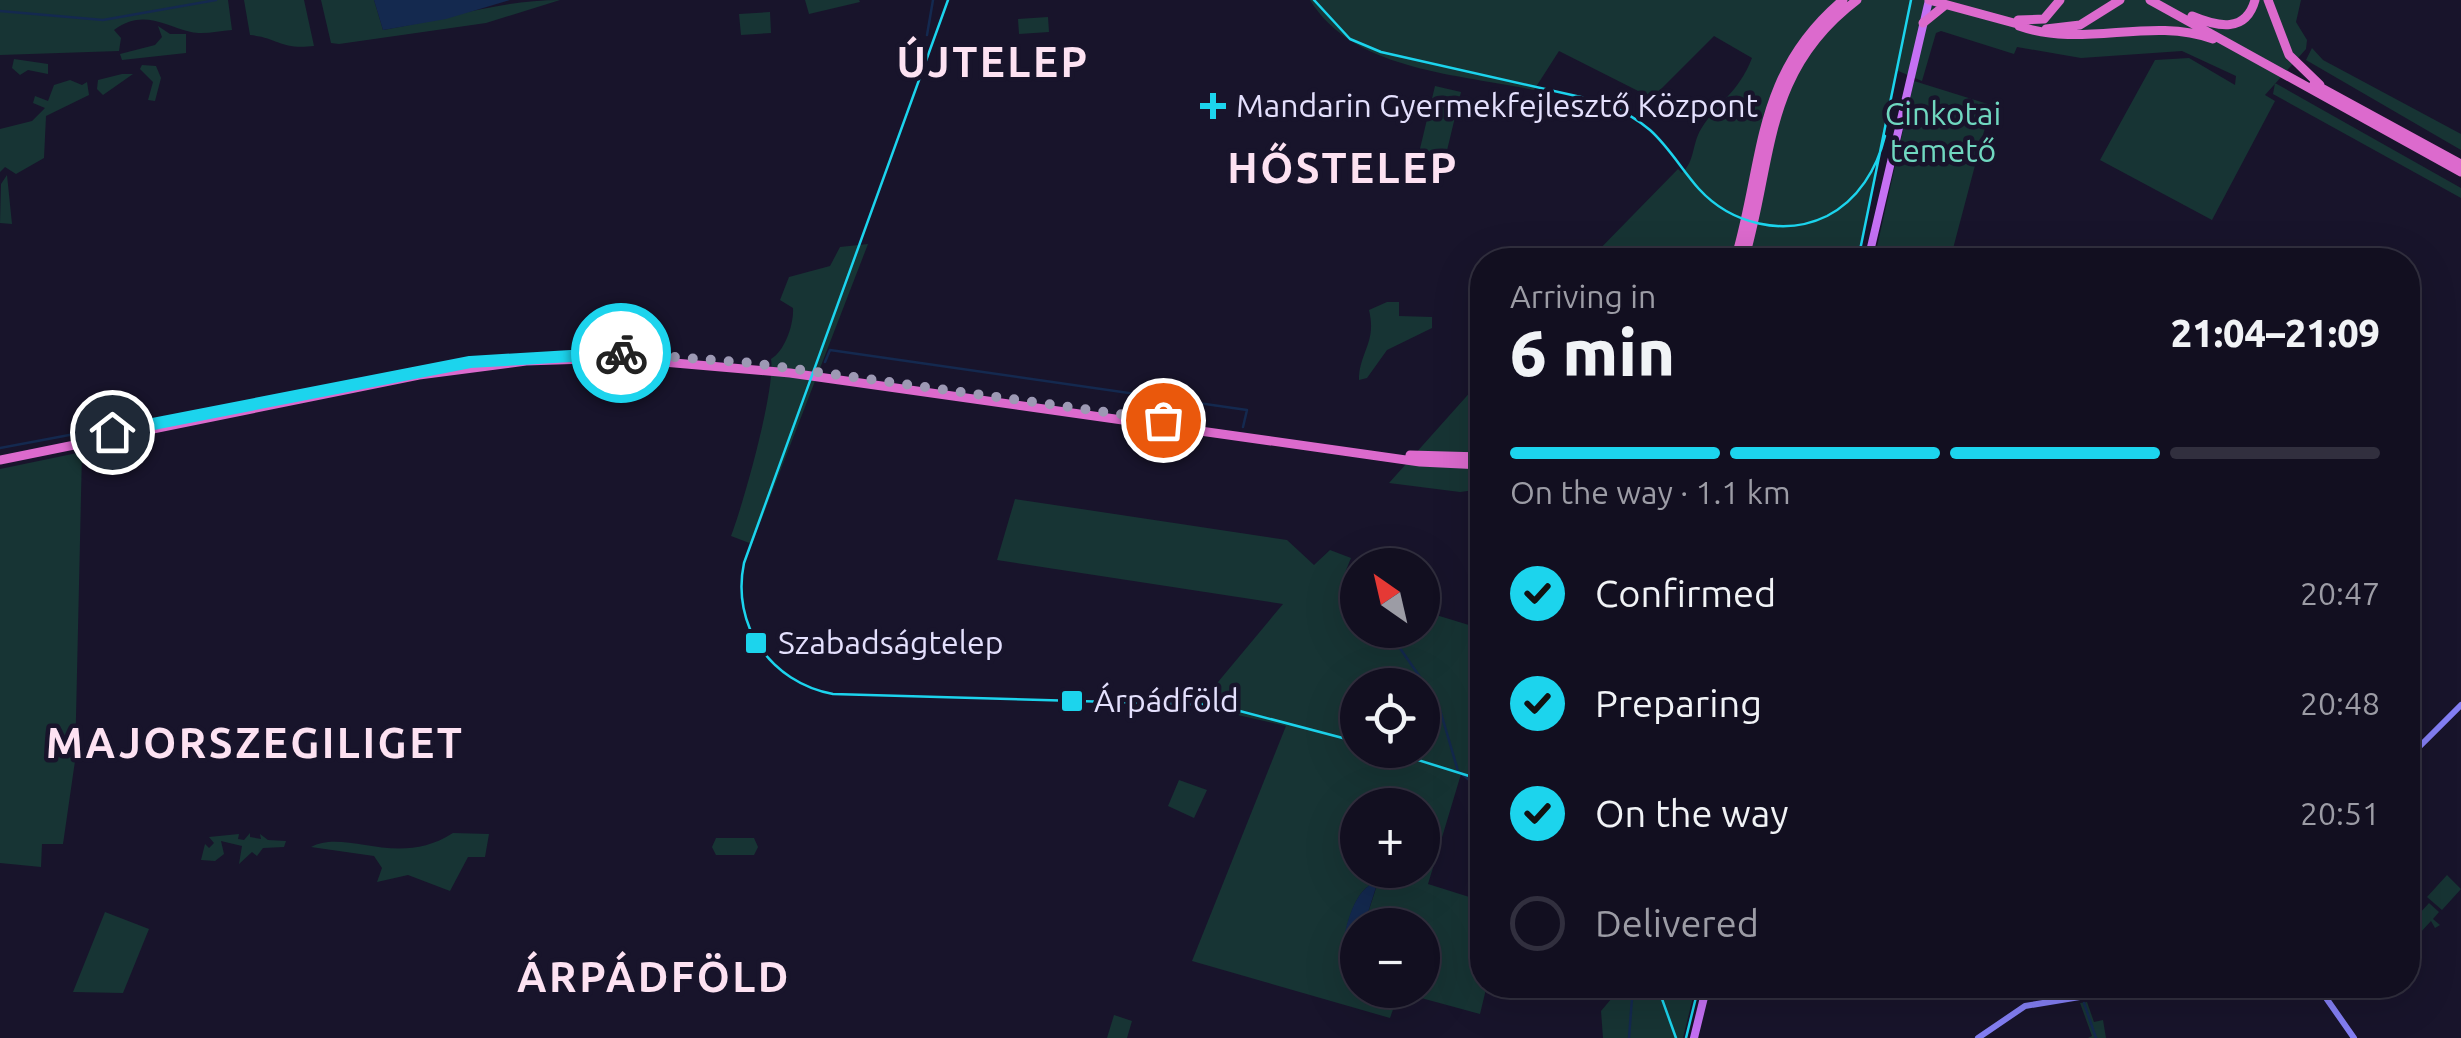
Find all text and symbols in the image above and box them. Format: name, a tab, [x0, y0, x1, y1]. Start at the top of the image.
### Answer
district label: ÚJTELEP	[896, 35, 1090, 85]
place label: Mandarin Gyermekfejlesztő Központ	[1236, 87, 1759, 123]
marker: Mandarin Gyermekfejlesztő Központ	[1200, 93, 1226, 119]
park label: Cinkotai temető	[1885, 95, 2001, 168]
district label: HŐSTELEP	[1227, 142, 1459, 191]
text: Arriving in	[1510, 278, 1656, 314]
courier	[571, 303, 671, 403]
text: 21:04–21:09	[2171, 312, 2380, 354]
text: 6 min	[1510, 315, 1675, 388]
icon: bike	[594, 326, 649, 381]
pin	[1121, 378, 1206, 463]
pin	[70, 390, 155, 475]
icon: bag	[1136, 393, 1191, 448]
icon: home	[85, 405, 140, 460]
text: On the way · 1.1 km	[1510, 474, 1791, 510]
north arrow	[1340, 548, 1440, 648]
map controls	[1340, 548, 1440, 1008]
icon: check	[1510, 566, 1565, 621]
text: Confirmed	[1595, 572, 1776, 614]
text: 20:47	[2300, 575, 2380, 611]
place label: Szabadságtelep	[778, 624, 1003, 660]
marker: Szabadságtelep	[743, 630, 769, 656]
button: locate	[1340, 668, 1440, 768]
icon: check	[1510, 676, 1565, 731]
place label: Árpádföld	[1094, 682, 1239, 718]
text: Preparing	[1595, 682, 1762, 724]
text: 20:48	[2300, 685, 2380, 721]
marker: Árpádföld	[1059, 688, 1085, 714]
district label: MAJORSZEGILIGET	[46, 719, 464, 766]
icon: check	[1510, 786, 1565, 841]
button: +	[1340, 788, 1440, 888]
text: On the way	[1595, 792, 1788, 834]
text: 20:51	[2300, 795, 2380, 831]
text: Delivered	[1595, 902, 1759, 944]
button: −	[1340, 908, 1440, 1008]
district label: ÁRPÁDFÖLD	[517, 950, 791, 1000]

